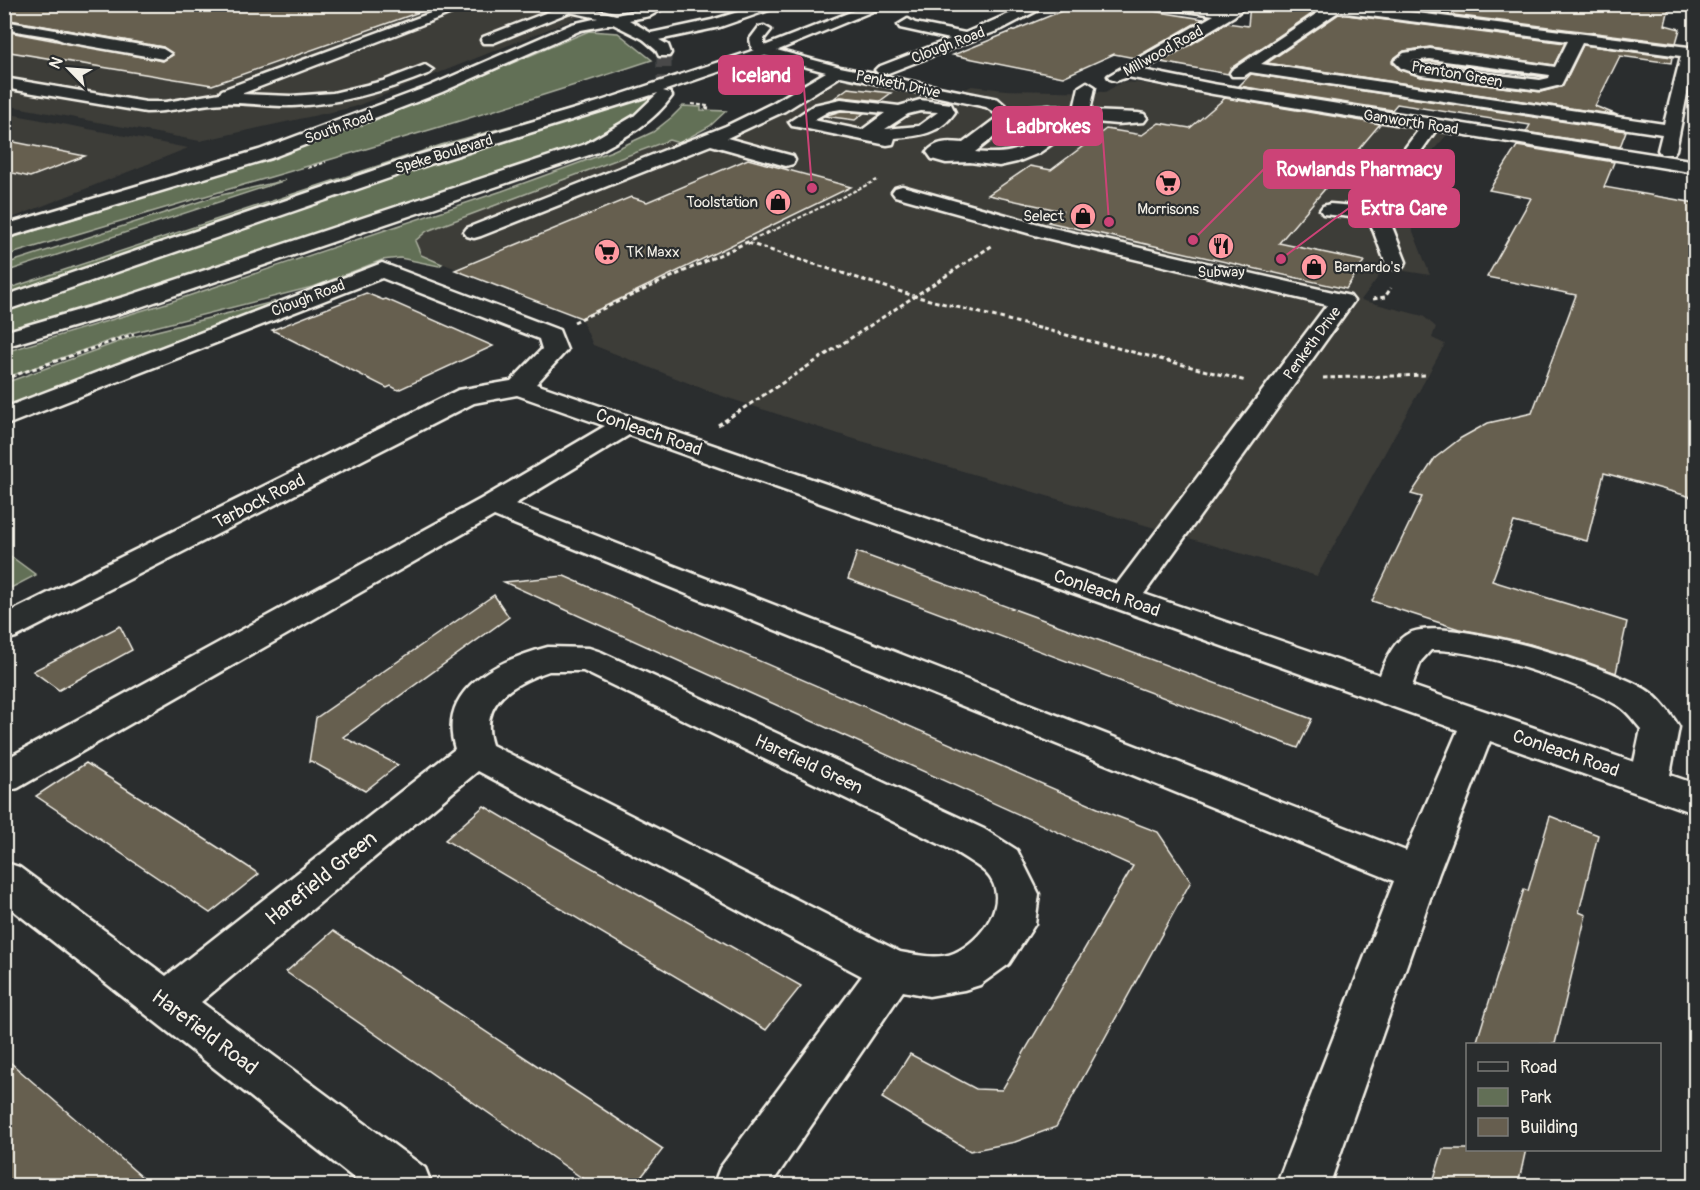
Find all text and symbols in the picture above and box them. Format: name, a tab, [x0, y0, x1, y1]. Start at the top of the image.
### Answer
street label: Millwood Road	[1120, 22, 1207, 81]
street label: Clough Road	[909, 23, 988, 68]
north arrow	[39, 39, 99, 99]
text: N	[45, 54, 68, 72]
callout: Iceland	[719, 56, 803, 94]
street label: Prenton Green	[1410, 57, 1504, 92]
text: Iceland	[731, 63, 791, 88]
street label: Penketh Drive	[854, 66, 942, 103]
street label: South Road	[302, 106, 376, 149]
street label: Ganworth Road	[1362, 106, 1460, 139]
callout: Ladbrokes	[993, 107, 1102, 145]
text: Ladbrokes	[1006, 114, 1090, 139]
street label: Speke Boulevard	[393, 131, 495, 178]
callout: Rowlands Pharmacy	[1264, 150, 1454, 188]
text: Rowlands Pharmacy	[1276, 157, 1443, 182]
supermarket icon: Morrisons	[1153, 168, 1183, 198]
shop icon: Toolstation	[763, 187, 793, 217]
callout: Extra Care	[1349, 189, 1459, 227]
place label: Toolstation	[686, 193, 758, 212]
text: Extra Care	[1361, 196, 1448, 221]
place label: Morrisons	[1137, 200, 1199, 219]
shop icon: Select	[1068, 201, 1098, 231]
place label: Select	[1023, 207, 1065, 226]
restaurant icon: Subway	[1206, 231, 1236, 261]
supermarket icon: TK Maxx	[592, 237, 622, 267]
place label: TK Maxx	[626, 243, 679, 262]
shop icon: Barnardo's	[1299, 252, 1329, 282]
place label: Barnardo's	[1334, 258, 1400, 277]
place label: Subway	[1197, 263, 1245, 282]
street label: Clough Road	[269, 276, 348, 321]
street label: Penketh Drive	[1279, 302, 1346, 384]
street label: Conleach Road	[593, 404, 705, 461]
street label: Tarbock Road	[209, 468, 309, 534]
street label: Conleach Road	[1051, 565, 1163, 622]
street label: Conleach Road	[1510, 725, 1622, 782]
street label: Harefield Green	[751, 729, 867, 800]
street label: Harefield Green	[260, 825, 383, 932]
street label: Harefield Road	[146, 984, 263, 1081]
legend	[1466, 1043, 1661, 1151]
text: Road	[1520, 1056, 1557, 1079]
text: Park	[1520, 1086, 1552, 1109]
text: Building	[1520, 1116, 1578, 1139]

